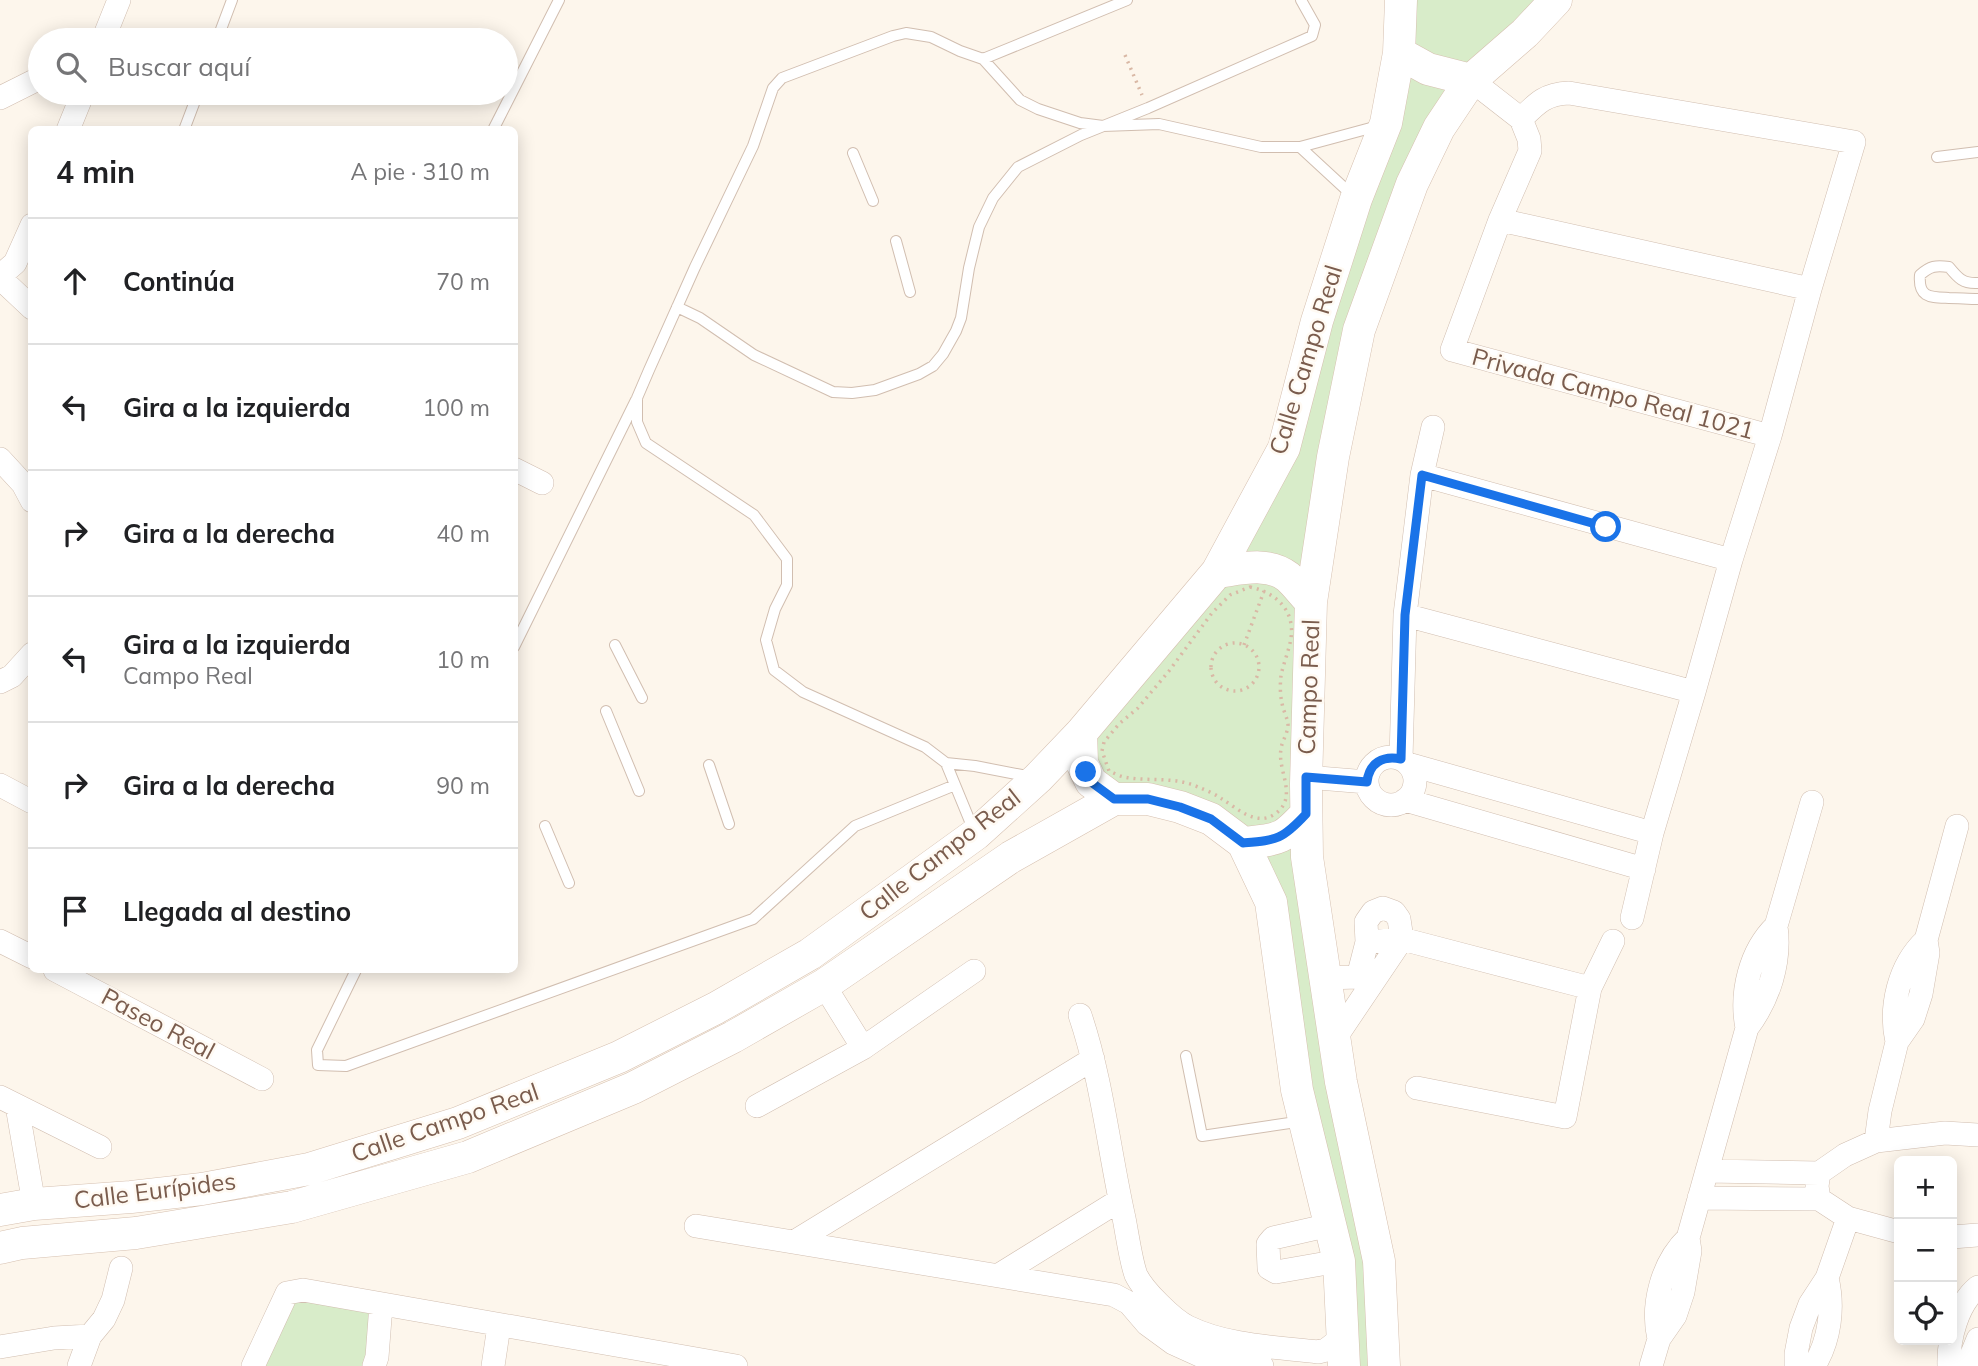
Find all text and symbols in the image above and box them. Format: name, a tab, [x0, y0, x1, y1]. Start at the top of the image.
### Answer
search box	[28, 28, 518, 105]
icon: search	[52, 48, 90, 86]
text: Buscar aquí	[108, 50, 251, 83]
text: 4 min	[56, 153, 135, 191]
text: A pie · 310 m	[350, 157, 490, 186]
street label: Calle Campo Real	[1262, 261, 1348, 458]
icon: ahead	[56, 262, 94, 300]
text: Continúa	[123, 265, 235, 298]
text: 70 m	[436, 267, 490, 296]
street label: Privada Campo Real 1021	[1469, 341, 1758, 445]
icon: left	[56, 388, 94, 426]
text: Gira a la izquierda	[123, 391, 351, 424]
text: 100 m	[422, 393, 490, 422]
route start	[1590, 511, 1621, 542]
icon: right	[56, 514, 94, 552]
text: Gira a la derecha	[123, 517, 335, 550]
text: 40 m	[436, 519, 490, 548]
street label: Campo Real	[1291, 619, 1325, 755]
text: Gira a la izquierda	[123, 628, 351, 661]
icon: left	[56, 640, 94, 678]
text: 10 m	[436, 645, 490, 674]
text: Campo Real	[123, 661, 253, 690]
route end	[1070, 756, 1101, 787]
icon: right	[56, 766, 94, 804]
text: Gira a la derecha	[123, 769, 335, 802]
text: 90 m	[436, 771, 490, 800]
street label: Calle Campo Real	[853, 782, 1026, 927]
icon: arrive	[56, 892, 94, 930]
text: Llegada al destino	[123, 895, 351, 928]
street label: Paseo Real	[97, 981, 220, 1065]
street label: Calle Campo Real	[347, 1076, 542, 1168]
map controls	[1894, 1156, 1957, 1345]
button: +	[1894, 1156, 1957, 1219]
street label: Calle Eurípides	[72, 1165, 238, 1215]
button: −	[1894, 1219, 1957, 1282]
button: locate	[1894, 1282, 1957, 1345]

